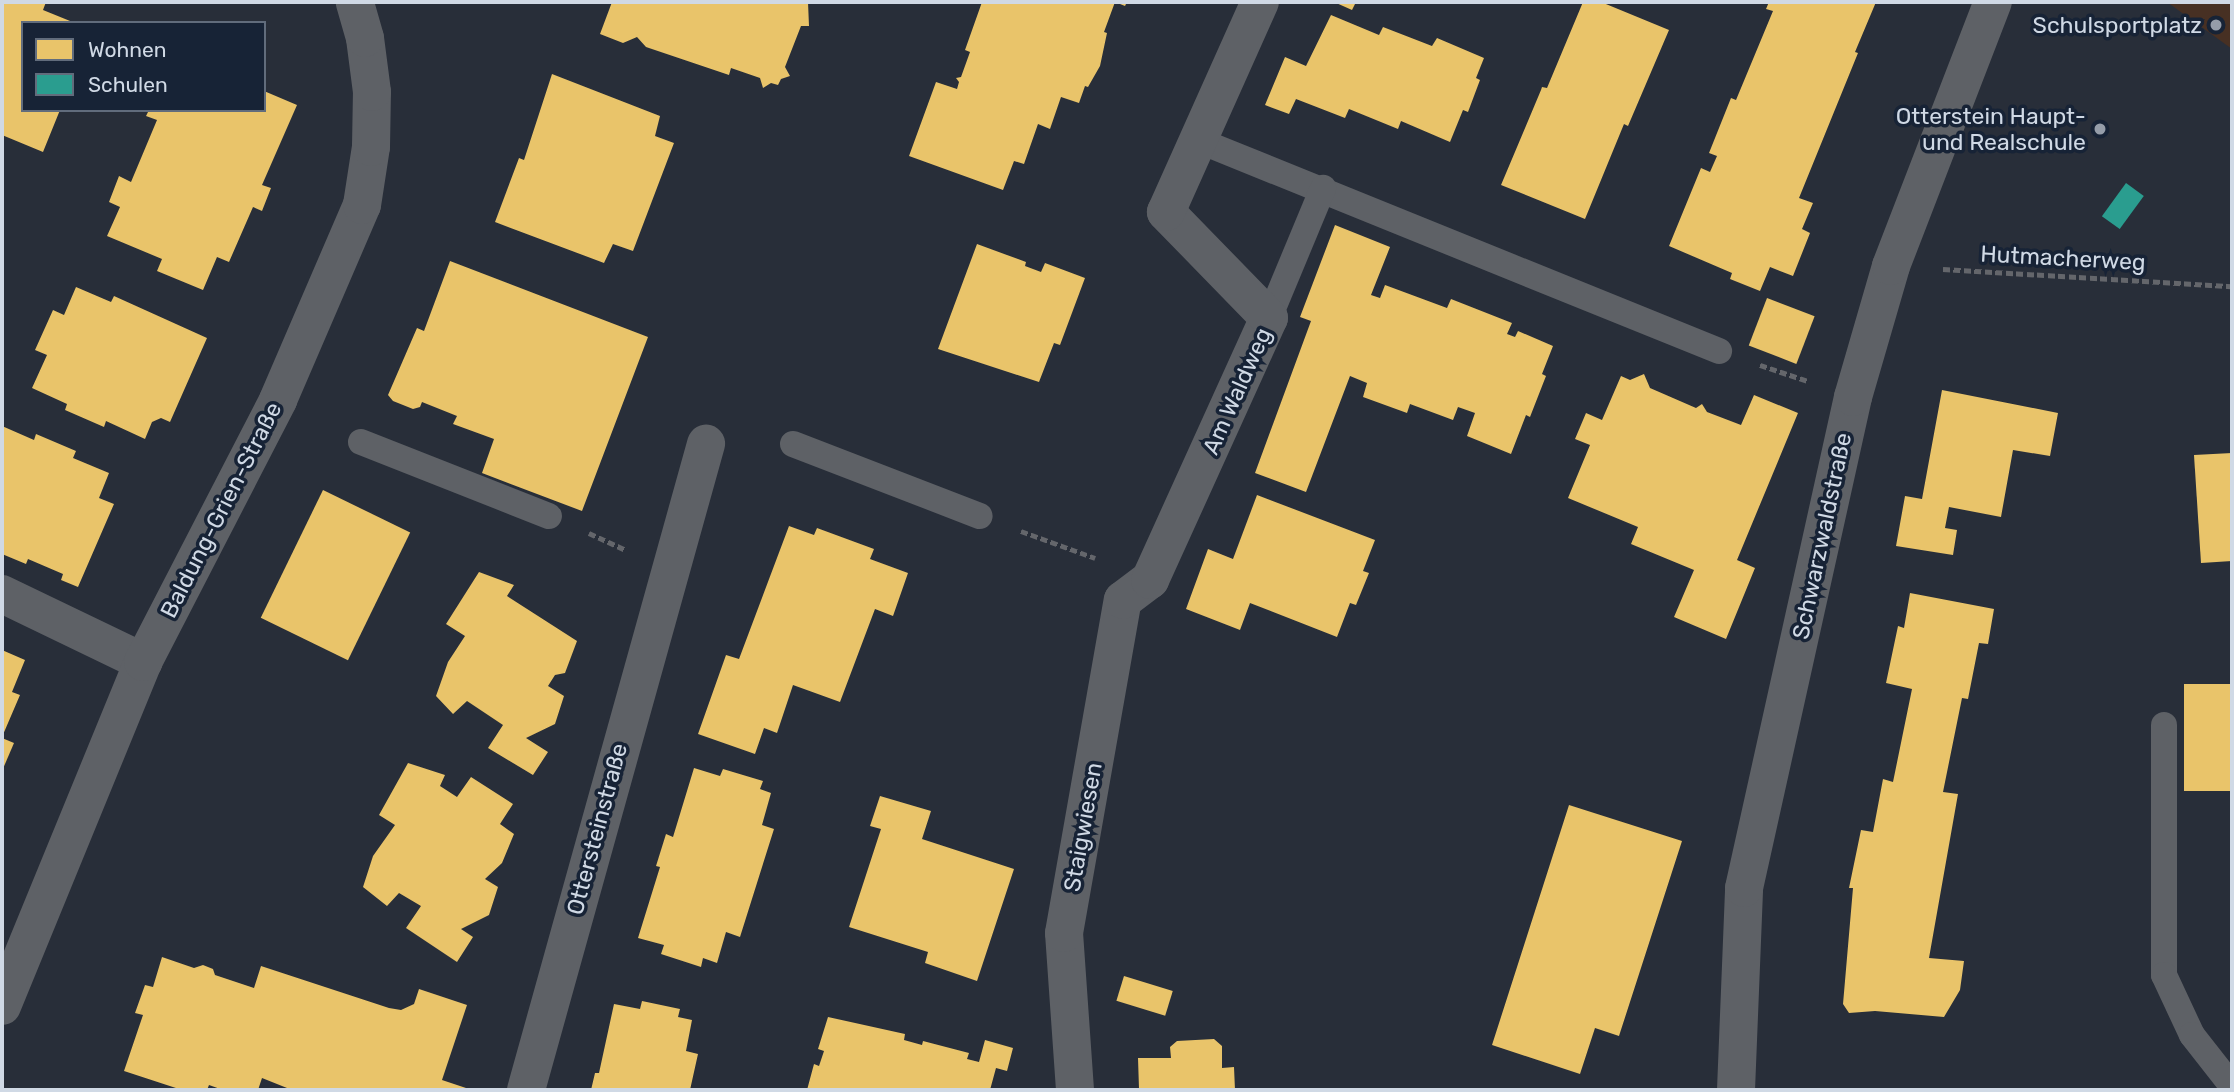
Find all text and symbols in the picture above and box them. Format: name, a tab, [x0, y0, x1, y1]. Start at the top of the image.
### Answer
place label: Schulsportplatz	[2033, 11, 2202, 39]
marker: Schulsportplatz	[2208, 17, 2224, 33]
legend	[21, 21, 266, 112]
text: Wohnen	[88, 37, 166, 62]
text: Schulen	[88, 72, 168, 97]
place label: Otterstein Haupt- und Realschule	[1896, 102, 2086, 156]
marker: Otterstein Haupt- und Realschule	[2092, 121, 2108, 137]
street label: Hutmacherweg	[1980, 240, 2146, 276]
street label: Am Waldweg	[1197, 323, 1277, 459]
street label: Baldung-Grien-Straße	[155, 397, 287, 623]
street label: Schwarzwaldstraße	[1787, 430, 1857, 642]
street label: Ottersteinstraße	[561, 740, 633, 918]
street label: Staigwiesen	[1058, 760, 1108, 894]

